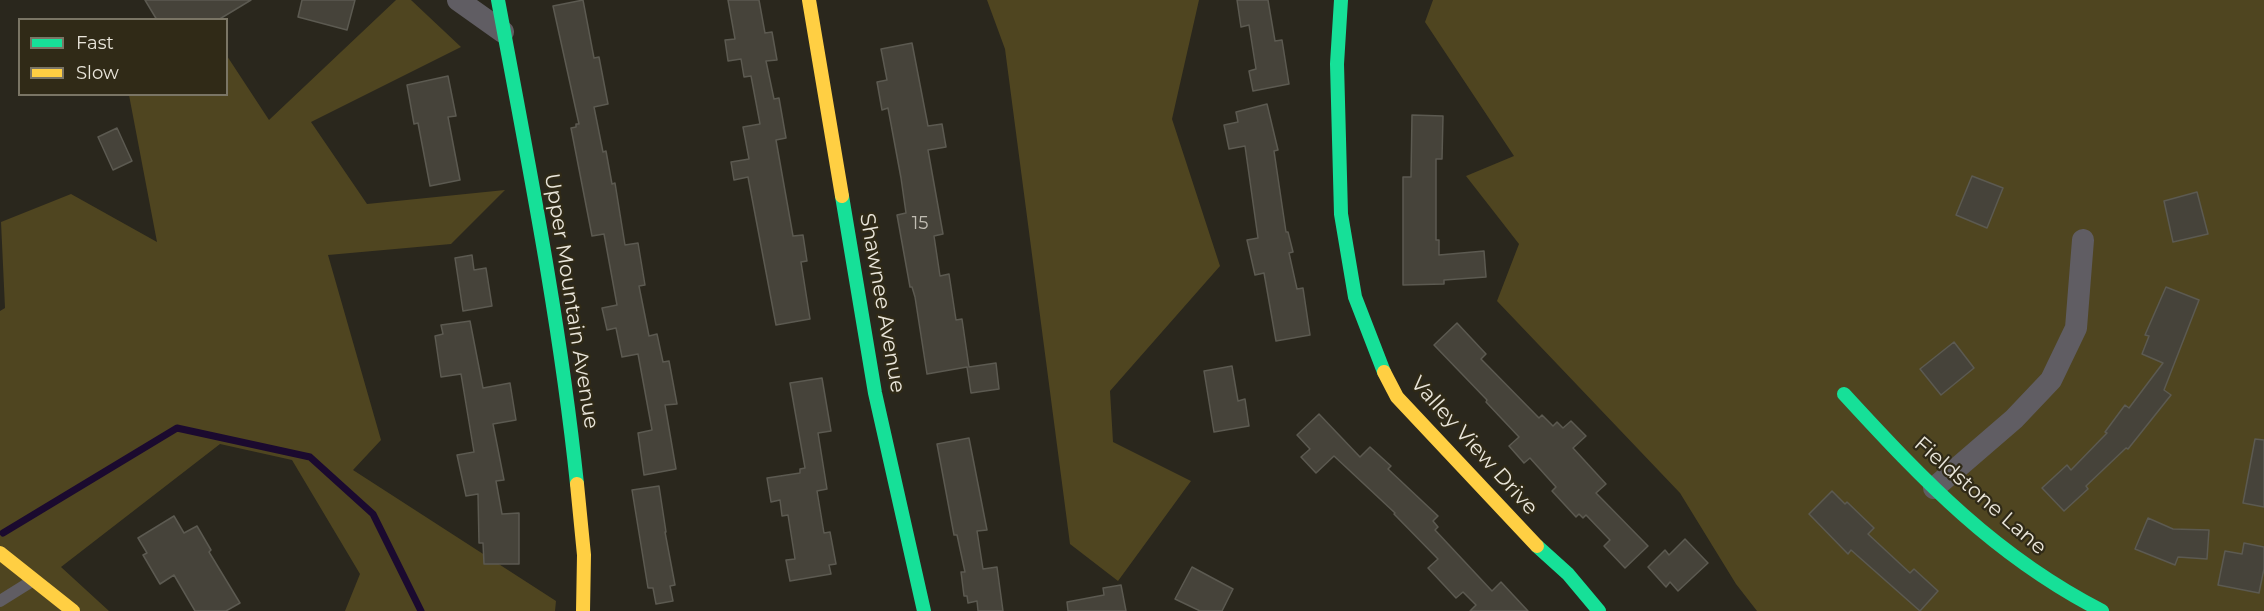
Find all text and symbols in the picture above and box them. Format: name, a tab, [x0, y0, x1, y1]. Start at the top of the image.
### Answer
legend	[18, 18, 228, 96]
text: Fast	[76, 32, 114, 54]
text: Slow	[76, 62, 119, 84]
street label: Upper Mountain Avenue	[538, 171, 604, 431]
street label: Shawnee Avenue	[854, 211, 910, 395]
house number: 15	[912, 213, 928, 235]
street label: Valley View Drive	[1405, 371, 1543, 521]
street label: Fieldstone Lane	[1909, 432, 2051, 560]

